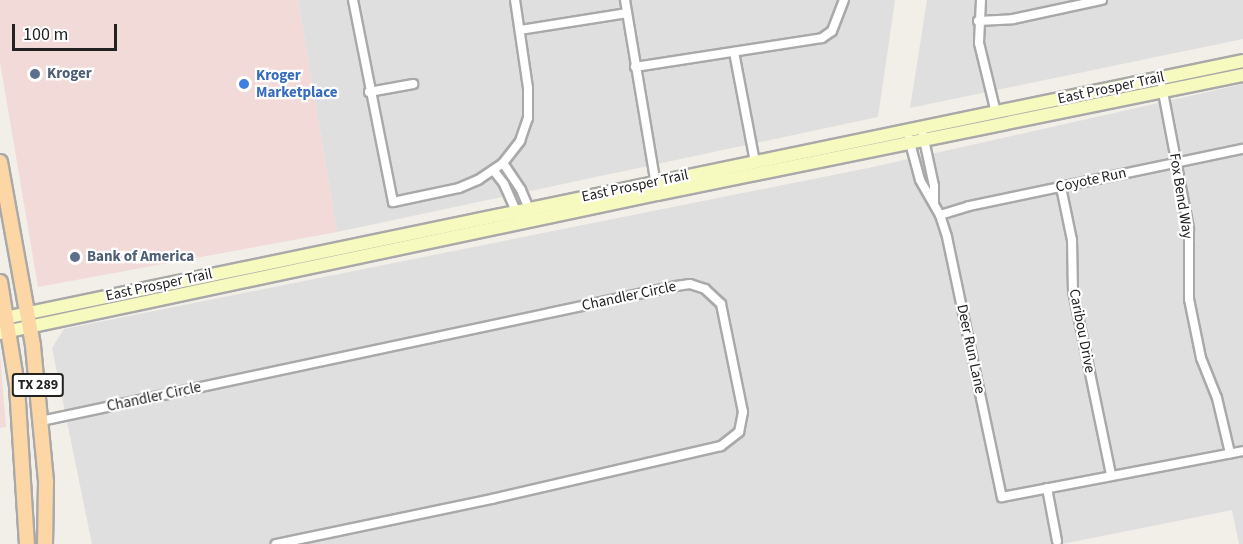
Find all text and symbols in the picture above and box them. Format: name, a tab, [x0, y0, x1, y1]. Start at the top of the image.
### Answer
scale bar	[15, 12, 120, 50]
text: 100 m	[23, 22, 68, 47]
place label: Kroger	[47, 65, 92, 83]
place label: Kroger Marketplace	[256, 66, 338, 101]
marker: Kroger	[28, 67, 42, 81]
street label: East Prosper Trail	[1056, 68, 1166, 108]
marker: Kroger Marketplace	[237, 77, 251, 91]
street label: Fox Bend Way	[1165, 152, 1197, 240]
street label: Coyote Run	[1054, 164, 1128, 196]
street label: East Prosper Trail	[580, 166, 690, 206]
place label: Bank of America	[87, 248, 194, 266]
marker: Bank of America	[68, 250, 82, 264]
street label: East Prosper Trail	[104, 265, 214, 305]
street label: Chandler Circle	[580, 277, 678, 315]
street label: Caribou Drive	[1065, 288, 1099, 374]
street label: Deer Run Lane	[953, 303, 989, 395]
road number: TX 289	[11, 374, 65, 396]
street label: Chandler Circle	[105, 378, 203, 416]

